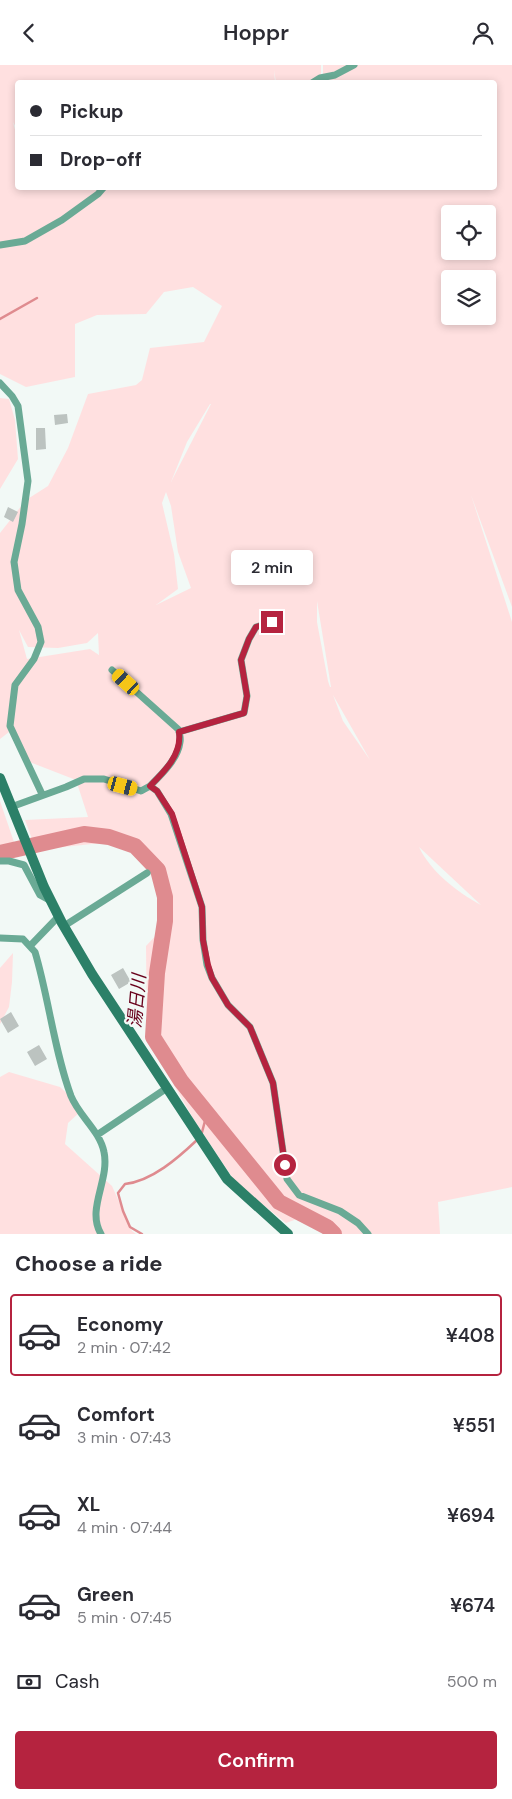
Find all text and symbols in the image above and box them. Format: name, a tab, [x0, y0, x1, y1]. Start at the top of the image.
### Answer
text: Hoppr	[223, 18, 289, 47]
icon: back	[15, 19, 43, 47]
icon: person	[469, 19, 497, 47]
text: Pickup	[60, 99, 124, 124]
text: Drop-off	[60, 147, 142, 172]
map controls	[441, 205, 496, 325]
button: locate	[441, 205, 496, 260]
button: layers	[441, 270, 496, 325]
callout: 2 min	[231, 549, 313, 585]
text: 2 min	[251, 557, 293, 578]
route end	[261, 611, 283, 633]
car	[109, 666, 142, 698]
car	[106, 775, 139, 797]
water label: 湯日川	[123, 971, 151, 1029]
route start	[274, 1154, 296, 1176]
text: Choose a ride	[15, 1249, 163, 1278]
text: Economy	[77, 1312, 164, 1337]
icon: car	[17, 1313, 62, 1358]
text: ¥408	[446, 1323, 495, 1348]
text: 2 min · 07:42	[77, 1337, 171, 1358]
text: Comfort	[77, 1402, 155, 1427]
icon: car	[17, 1403, 62, 1448]
text: ¥551	[453, 1413, 495, 1438]
text: 3 min · 07:43	[77, 1427, 171, 1448]
text: XL	[77, 1492, 100, 1517]
icon: car	[17, 1493, 62, 1538]
text: ¥694	[447, 1503, 495, 1528]
text: 4 min · 07:44	[77, 1517, 172, 1538]
text: Green	[77, 1582, 134, 1607]
icon: car	[17, 1583, 62, 1628]
text: ¥674	[450, 1593, 495, 1618]
text: 5 min · 07:45	[77, 1607, 172, 1628]
icon: cash	[15, 1668, 43, 1696]
text: Cash	[55, 1669, 99, 1694]
text: 500 m	[447, 1671, 497, 1692]
button: Confirm	[15, 1731, 497, 1789]

